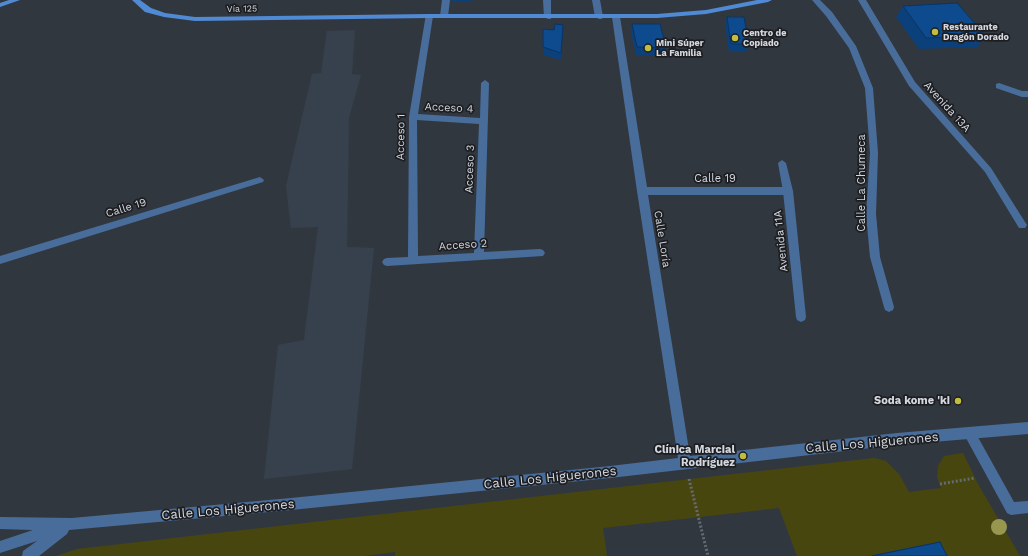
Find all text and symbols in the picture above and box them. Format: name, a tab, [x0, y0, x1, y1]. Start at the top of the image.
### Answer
street label: Vía 125	[227, 3, 257, 15]
place label: Restaurante Dragón Dorado	[943, 22, 1009, 43]
marker: Restaurante Dragón Dorado	[930, 27, 940, 37]
place label: Centro de Copiado	[743, 28, 786, 49]
marker: Centro de Copiado	[730, 33, 740, 43]
place label: Mini Súper La Familia	[656, 38, 704, 59]
marker: Mini Súper La Familia	[643, 43, 653, 53]
street label: Avenida 13A	[921, 79, 973, 135]
street label: Acceso 4	[424, 100, 474, 116]
street label: Acceso 1	[394, 114, 408, 160]
street label: Calle La Chumeca	[855, 134, 869, 232]
street label: Acceso 3	[463, 145, 477, 193]
street label: Calle 19	[694, 172, 736, 186]
street label: Calle 19	[104, 196, 148, 220]
street label: Calle Loría	[651, 210, 673, 268]
street label: Avenida 11A	[771, 210, 791, 272]
street label: Acceso 2	[438, 237, 488, 253]
place label: Soda kome 'ki	[874, 394, 950, 408]
marker: Soda kome 'ki	[953, 396, 963, 406]
street label: Calle Los Higuerones	[805, 429, 939, 457]
place label: Clínica Marcial Rodríguez	[655, 443, 735, 469]
marker: Clínica Marcial Rodríguez	[738, 451, 748, 461]
street label: Calle Los Higuerones	[483, 463, 617, 493]
street label: Calle Los Higuerones	[161, 496, 295, 524]

